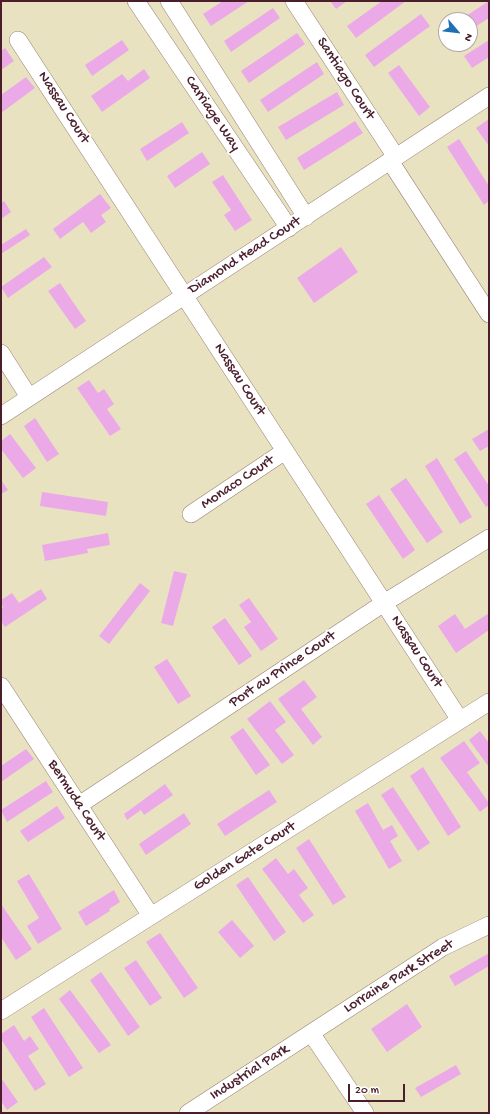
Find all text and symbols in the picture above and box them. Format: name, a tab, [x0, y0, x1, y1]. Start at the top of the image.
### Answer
north arrow	[438, 12, 478, 52]
text: N	[461, 31, 475, 43]
street label: Santiago Court	[312, 35, 378, 123]
street label: Nassau Court	[33, 69, 93, 147]
street label: Carriage Way	[180, 73, 244, 155]
street label: Diamond Head Court	[185, 213, 305, 299]
street label: Nassau Court	[209, 341, 269, 419]
street label: Monaco Court	[198, 452, 278, 514]
street label: Nassau Court	[386, 613, 446, 691]
street label: Port au Prince Court	[226, 628, 340, 712]
street label: Bermuda Court	[43, 757, 109, 845]
street label: Golden Gate Court	[190, 818, 300, 896]
street label: Lorraine Park Street	[341, 936, 457, 1018]
street label: Industrial Park	[207, 1041, 293, 1105]
scale bar	[350, 1076, 407, 1102]
text: 20 m	[355, 1084, 379, 1098]

